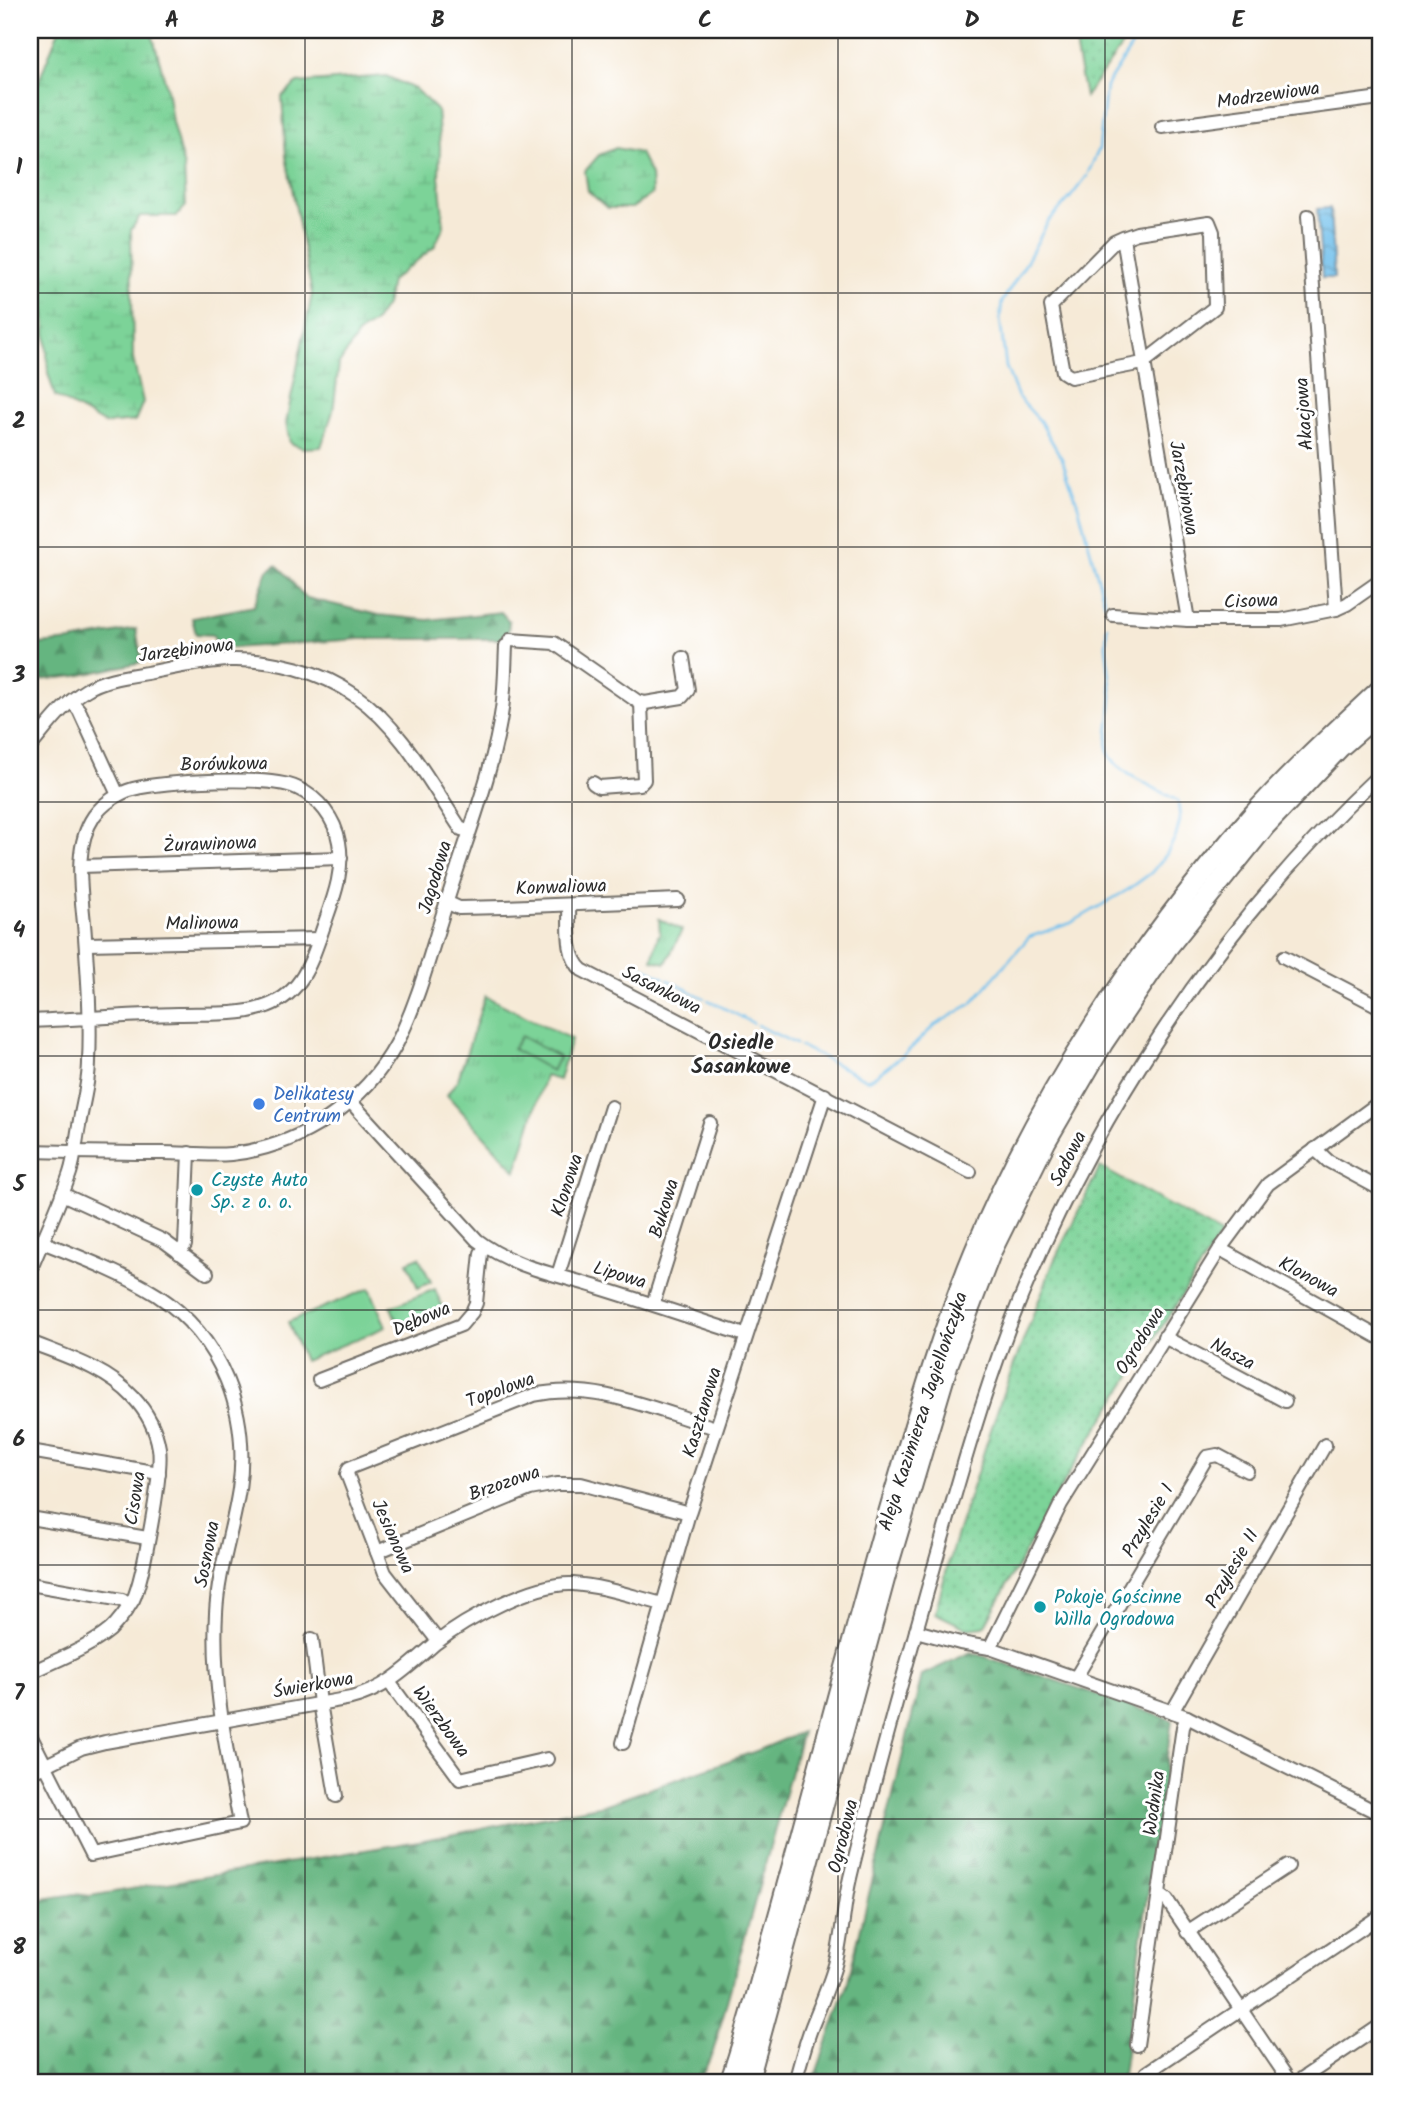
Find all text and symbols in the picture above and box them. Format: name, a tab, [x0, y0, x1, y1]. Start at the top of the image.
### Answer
text: A	[165, 3, 179, 39]
text: B	[431, 3, 445, 39]
text: C	[698, 3, 712, 39]
text: D	[964, 3, 980, 39]
text: E	[1232, 3, 1246, 39]
street label: Modrzewiowa	[1215, 74, 1322, 118]
text: 1	[16, 150, 23, 186]
street label: Akacjowa	[1287, 376, 1323, 451]
text: 2	[12, 404, 26, 440]
street label: Jarzębinowa	[1160, 439, 1206, 538]
street label: Cisowa	[1223, 586, 1279, 618]
street label: Jarzębinowa	[137, 630, 236, 672]
text: 3	[12, 658, 26, 694]
street label: Borówkowa	[180, 749, 268, 781]
street label: Żurawinowa	[163, 828, 258, 862]
street label: Jagodowa	[411, 837, 461, 918]
street label: Konwaliowa	[515, 871, 607, 905]
street label: Malinowa	[165, 908, 239, 940]
text: 4	[13, 913, 26, 949]
street label: Sasankowa	[616, 958, 706, 1024]
district label: Osiedle Sasankowe	[691, 1027, 791, 1084]
place label: Delikatesy Centrum	[273, 1080, 355, 1132]
marker: Delikatesy Centrum	[251, 1096, 267, 1112]
street label: Sadowa	[1042, 1126, 1095, 1192]
street label: Klonowa	[544, 1150, 592, 1221]
place label: Czyste Auto Sp. z o. o.	[211, 1166, 308, 1218]
text: 5	[12, 1167, 27, 1203]
street label: Bukowa	[642, 1175, 688, 1242]
marker: Czyste Auto Sp. z o. o.	[189, 1182, 205, 1198]
street label: Klonowa	[1272, 1249, 1344, 1307]
street label: Lipowa	[589, 1254, 650, 1298]
street label: Aleja Kazimierza Jagiellończyka	[871, 1288, 977, 1535]
street label: Dębowa	[388, 1294, 456, 1346]
street label: Ogrodowa	[1108, 1301, 1173, 1381]
street label: Nasza	[1204, 1330, 1260, 1379]
street label: Kasztanowa	[675, 1364, 731, 1462]
street label: Topolowa	[462, 1365, 539, 1417]
text: 6	[13, 1422, 25, 1458]
street label: Brzozowa	[465, 1458, 545, 1510]
street label: Cisowa	[117, 1469, 155, 1527]
street label: Przylesie I	[1115, 1478, 1183, 1564]
street label: Jesionowa	[362, 1495, 422, 1579]
street label: Sosnowa	[187, 1519, 229, 1590]
street label: Przylesie II	[1198, 1523, 1268, 1614]
place label: Pokoje Gościnne Willa Ogrodowa	[1054, 1583, 1182, 1635]
marker: Pokoje Gościnne Willa Ogrodowa	[1032, 1599, 1048, 1615]
street label: Świerkowa	[271, 1664, 356, 1708]
text: 7	[14, 1676, 26, 1712]
street label: Wierzbowa	[404, 1680, 477, 1765]
street label: Wodnika	[1136, 1769, 1174, 1838]
street label: Ogrodowa	[820, 1796, 868, 1877]
text: 8	[12, 1930, 26, 1966]

